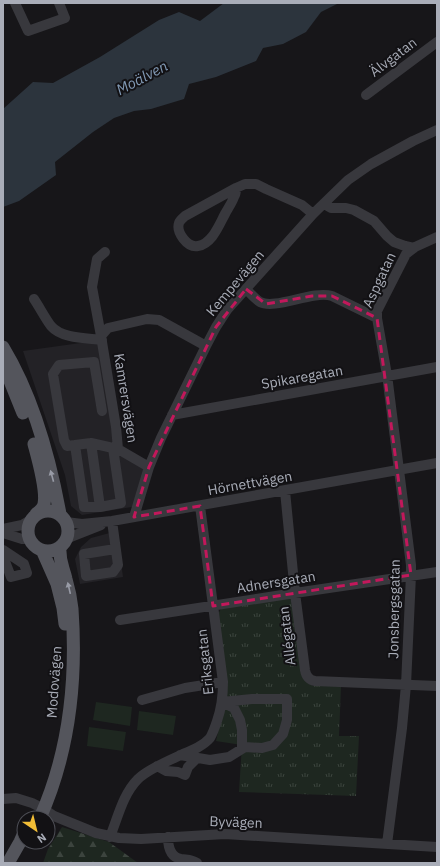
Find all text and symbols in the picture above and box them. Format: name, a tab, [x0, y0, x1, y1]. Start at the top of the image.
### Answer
street label: Älvgatan	[366, 33, 420, 81]
water label: Moälven	[113, 56, 171, 99]
street label: Kempevägen	[202, 246, 268, 320]
street label: Aspgatan	[358, 249, 400, 311]
street label: Kamrersvägen	[110, 352, 142, 444]
street label: Spikaregatan	[260, 361, 344, 393]
street label: Hörnettvägen	[206, 467, 294, 499]
one-way arrow	[49, 470, 55, 482]
street label: Jonsbergsgatan	[384, 559, 404, 659]
street label: Adnersgatan	[235, 567, 317, 597]
one-way arrow	[65, 582, 71, 594]
street label: Allégatan	[274, 605, 300, 667]
street label: Eriksgatan	[193, 628, 217, 696]
street label: Modovägen	[43, 645, 65, 719]
north arrow	[16, 810, 56, 850]
street label: Byvägen	[209, 812, 263, 832]
text: N	[34, 830, 49, 846]

